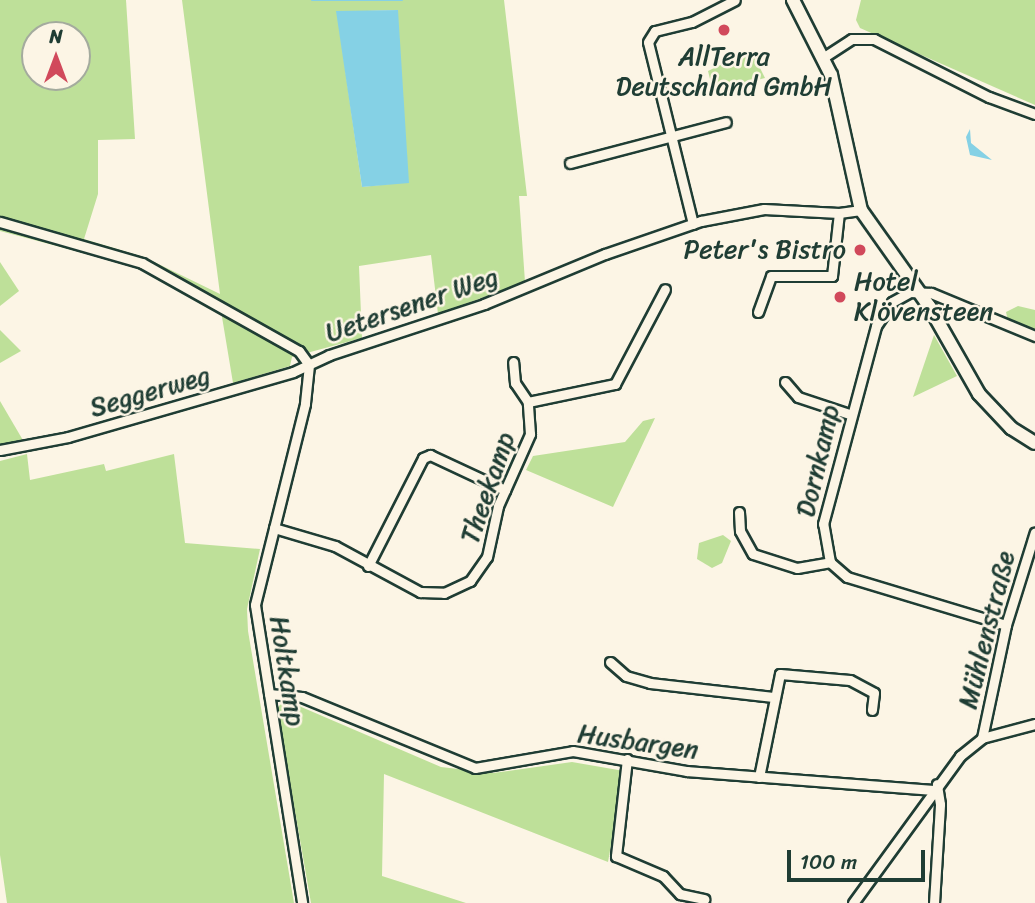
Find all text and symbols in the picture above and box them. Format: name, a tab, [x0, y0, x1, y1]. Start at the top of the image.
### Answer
text: N	[49, 20, 63, 53]
north arrow	[21, 21, 91, 91]
marker: AllTerra Deutschland GmbH	[716, 22, 732, 38]
place label: AllTerra Deutschland GmbH	[616, 41, 832, 102]
place label: Peter's Bistro	[684, 234, 846, 266]
marker: Peter's Bistro	[852, 242, 868, 258]
street label: Uetersener Weg	[322, 261, 502, 349]
place label: Hotel Klövensteen	[854, 266, 993, 328]
marker: Hotel Klövensteen	[832, 289, 848, 305]
street label: Seggerweg	[86, 360, 214, 424]
street label: Dornkamp	[790, 402, 846, 520]
street label: Theekamp	[454, 428, 522, 548]
street label: Mühlenstraße	[952, 548, 1022, 712]
street label: Holtkamp	[263, 614, 311, 728]
street label: Husbargen	[576, 718, 700, 766]
scale bar	[790, 836, 928, 880]
text: 100 m	[800, 843, 857, 881]

